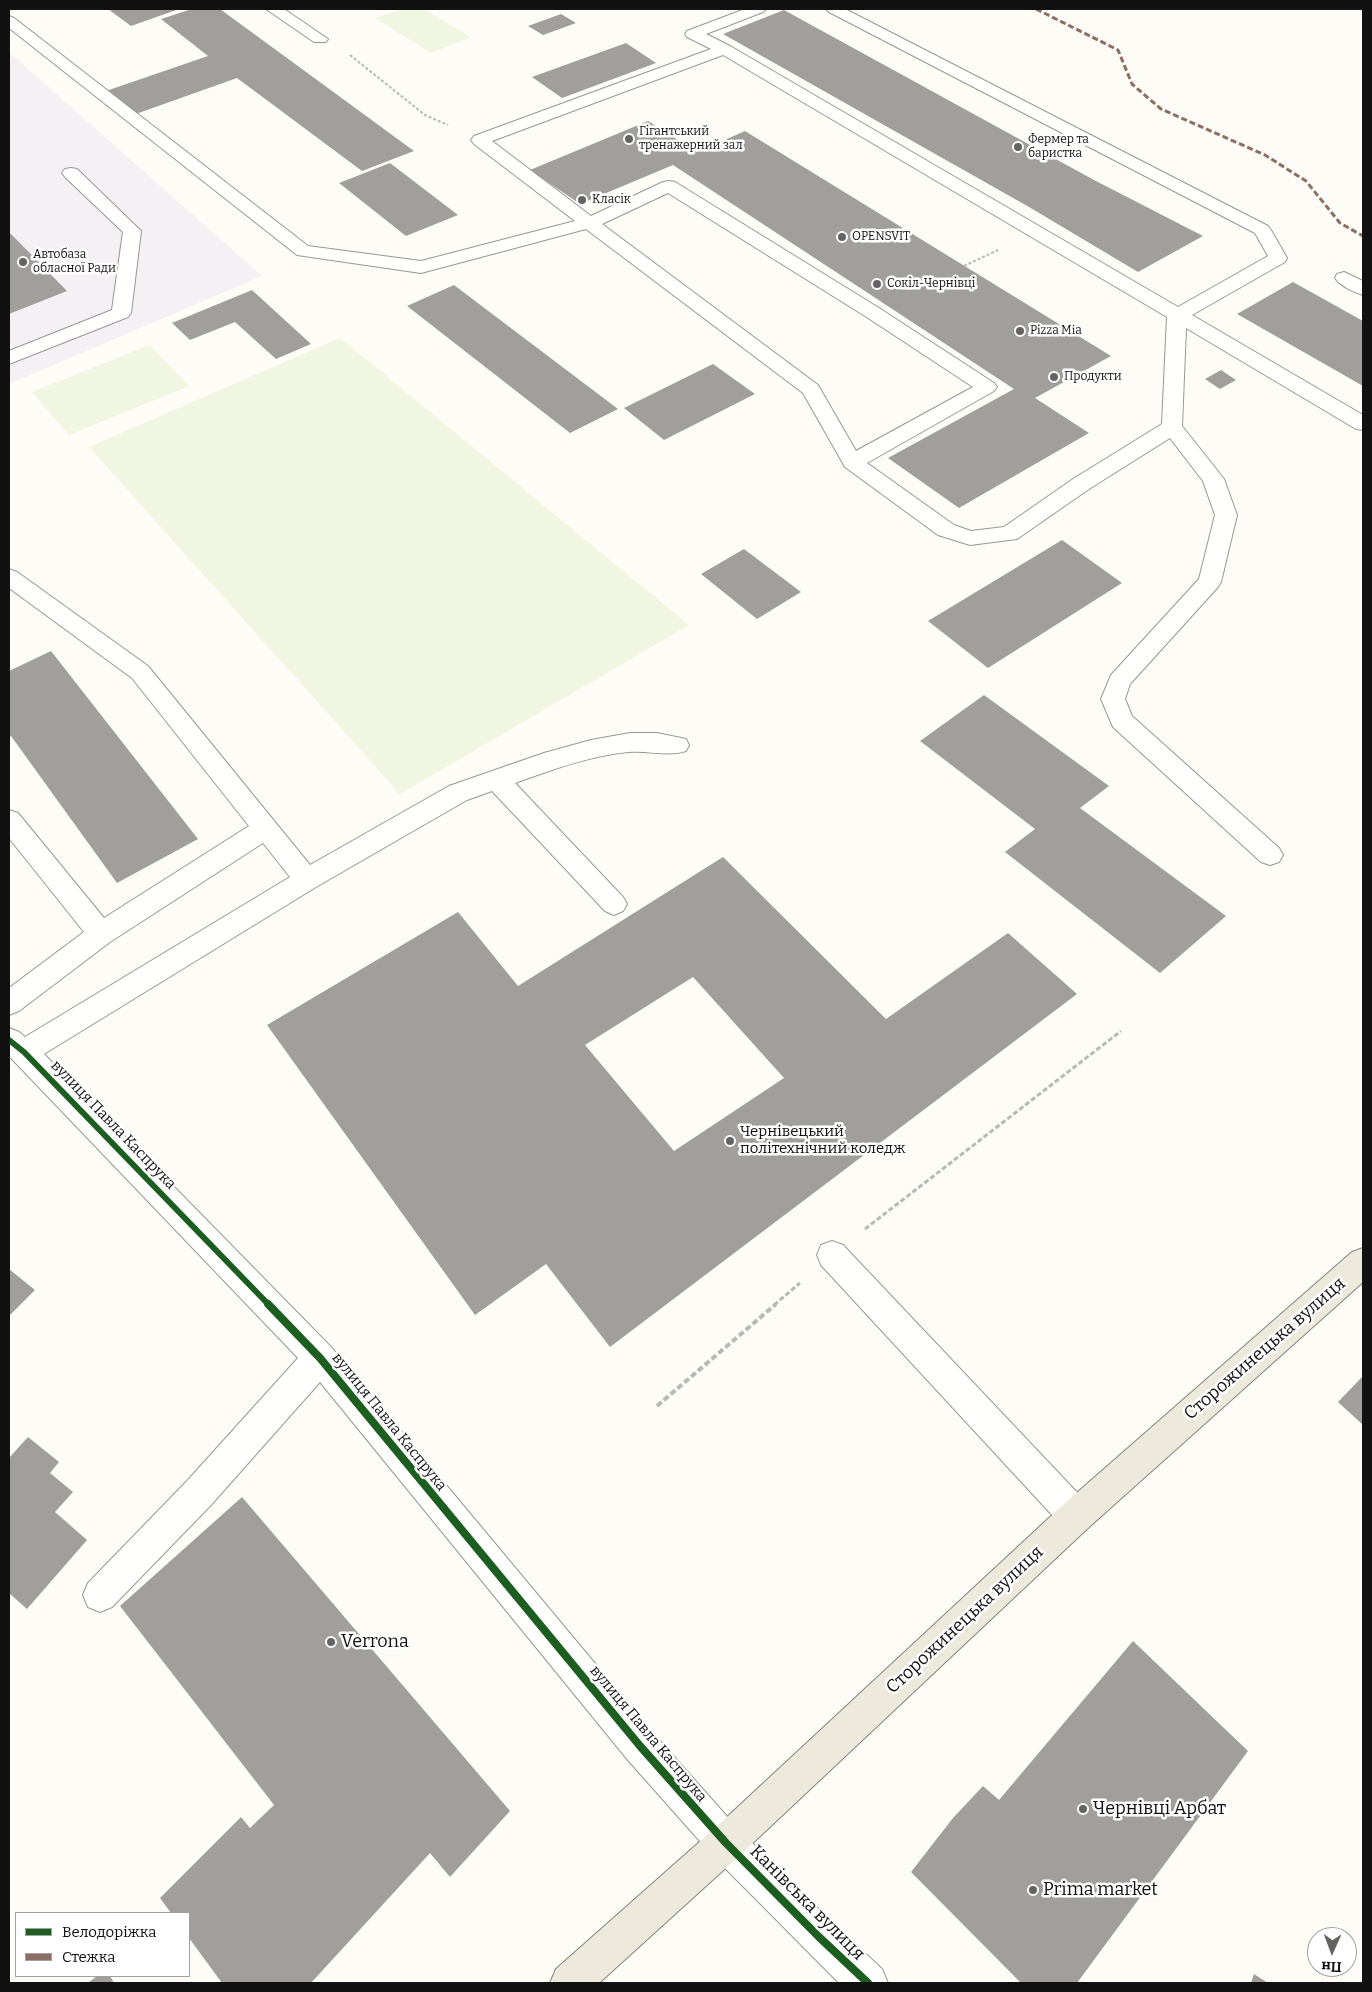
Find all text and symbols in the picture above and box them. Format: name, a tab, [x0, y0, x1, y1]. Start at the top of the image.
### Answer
place label: Гігантський тренажерний зал	[639, 125, 743, 153]
marker: Гігантський тренажерний зал	[623, 133, 635, 145]
place label: Фермер та баристка	[1028, 133, 1089, 161]
marker: Фермер та баристка	[1012, 141, 1024, 153]
place label: Класік	[592, 193, 631, 207]
marker: Класік	[576, 194, 588, 206]
place label: OPENSVIT	[852, 230, 910, 244]
marker: OPENSVIT	[836, 231, 848, 243]
place label: Автобаза обласної Ради	[33, 248, 116, 276]
marker: Автобаза обласної Ради	[17, 256, 29, 268]
place label: Сокіл-Чернівці	[887, 277, 975, 291]
marker: Сокіл-Чернівці	[871, 278, 883, 290]
place label: Pizza Mia	[1030, 324, 1082, 338]
marker: Pizza Mia	[1014, 325, 1026, 337]
place label: Продукти	[1064, 370, 1122, 384]
marker: Продукти	[1048, 371, 1060, 383]
street label: вулиця Павла Каспрука	[47, 1057, 179, 1193]
place label: Чернівецький політехнічний коледж	[740, 1123, 906, 1158]
marker: Чернівецький політехнічний коледж	[724, 1135, 736, 1147]
street label: Сторожинецька вулиця	[1180, 1273, 1350, 1425]
street label: вулиця Павла Каспрука	[328, 1349, 450, 1495]
street label: Сторожинецька вулиця	[882, 1542, 1048, 1698]
place label: Verrona	[341, 1631, 409, 1653]
marker: Verrona	[325, 1636, 337, 1648]
street label: вулиця Павла Каспрука	[586, 1662, 710, 1806]
place label: Чернівці Арбат	[1093, 1798, 1226, 1820]
marker: Чернівці Арбат	[1077, 1803, 1089, 1815]
street label: Канівська вулиця	[745, 1841, 869, 1965]
place label: Prima market	[1043, 1879, 1158, 1901]
marker: Prima market	[1027, 1884, 1039, 1896]
legend	[15, 1912, 190, 1977]
text: Велодоріжка	[62, 1923, 156, 1941]
north arrow	[1307, 1927, 1357, 1977]
text: Стежка	[62, 1948, 115, 1966]
text: Пн	[1321, 1958, 1342, 1975]

